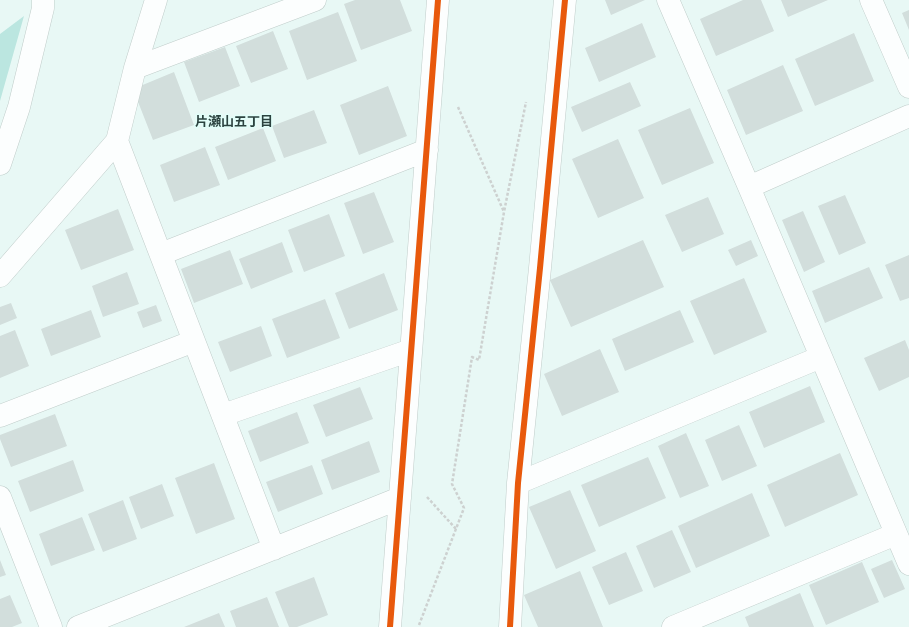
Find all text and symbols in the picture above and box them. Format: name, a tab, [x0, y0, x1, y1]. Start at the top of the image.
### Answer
district label: 片瀬山五丁目	[195, 114, 273, 130]

